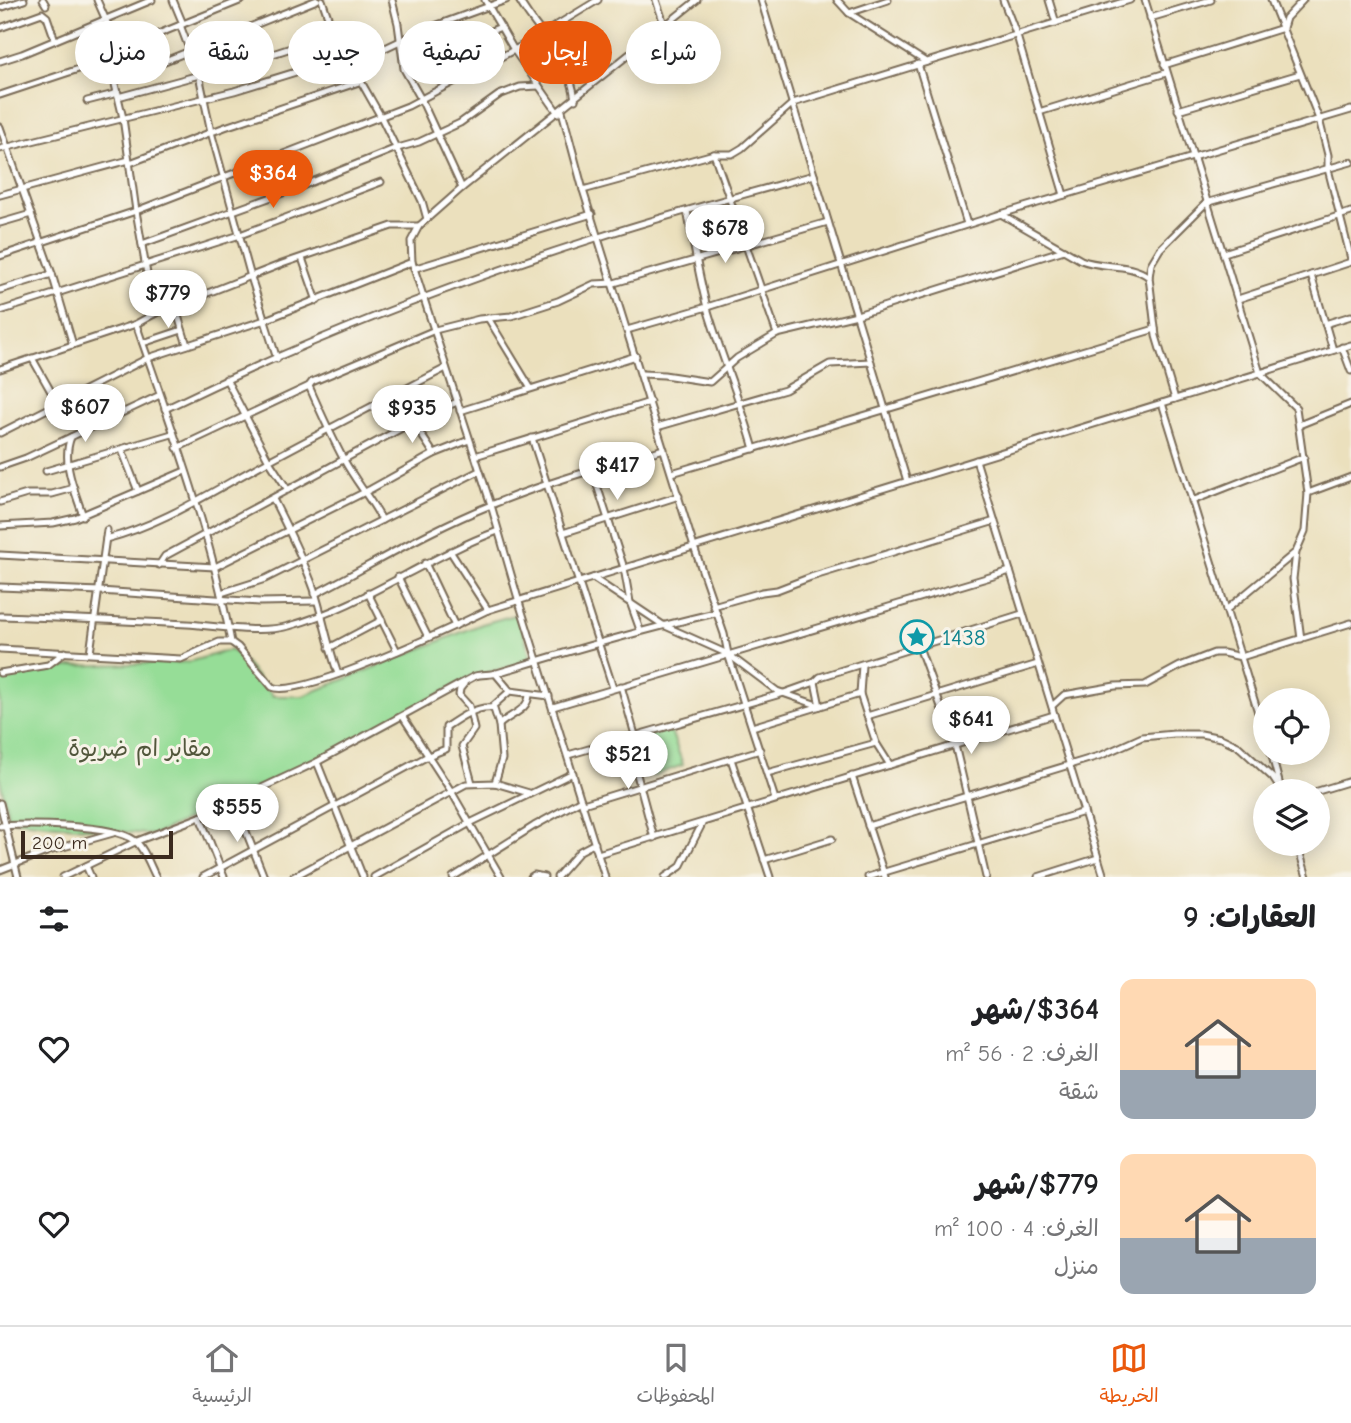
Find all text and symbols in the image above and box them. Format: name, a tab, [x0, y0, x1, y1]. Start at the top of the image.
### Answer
chip: منزل	[75, 21, 170, 84]
chip: شقة	[184, 21, 274, 84]
chip: جديد	[288, 21, 385, 84]
chip: تصفية	[399, 21, 505, 84]
chip: إيجار	[519, 21, 612, 84]
chip: شراء	[626, 21, 721, 84]
pin: $364	[232, 150, 314, 210]
text: $364	[249, 159, 297, 186]
pin: $678	[684, 205, 766, 265]
text: $678	[701, 214, 749, 241]
pin: $779	[127, 270, 209, 330]
text: $779	[145, 279, 191, 306]
pin: $607	[44, 384, 126, 444]
pin: $935	[371, 386, 453, 445]
text: $607	[60, 393, 110, 420]
text: $935	[387, 394, 437, 421]
pin: $417	[576, 442, 658, 502]
text: $417	[595, 451, 639, 478]
place icon: 1438	[898, 618, 936, 656]
place label: 1438	[942, 624, 986, 651]
map controls	[1253, 688, 1330, 856]
button: locate	[1253, 688, 1330, 765]
pin: $641	[930, 696, 1012, 756]
text: $641	[948, 705, 994, 732]
pin: $521	[587, 732, 669, 791]
park label: مقابر ام ضريوة	[68, 735, 212, 766]
text: $521	[605, 740, 651, 767]
button: layers	[1253, 779, 1330, 856]
pin: $555	[196, 784, 278, 844]
text: $555	[212, 793, 262, 820]
scale bar	[21, 828, 173, 860]
text: 200 m	[32, 832, 87, 854]
icon: filters	[35, 900, 73, 938]
text: العقارات: 9	[1183, 900, 1316, 935]
text: $364/شهر	[973, 992, 1099, 1027]
icon: home	[1176, 1007, 1260, 1091]
icon: heart	[35, 1030, 73, 1068]
text: الغرف: 2 · 56 m²	[945, 1040, 1099, 1067]
text: شقة	[1059, 1078, 1099, 1105]
text: $779/شهر	[976, 1167, 1099, 1202]
icon: home	[1176, 1182, 1260, 1266]
icon: heart	[35, 1205, 73, 1243]
text: الغرف: 4 · 100 m²	[934, 1215, 1099, 1242]
text: منزل	[1054, 1253, 1099, 1280]
tab: الرئيسية	[192, 1339, 252, 1412]
tab: المحفوظات	[637, 1339, 715, 1412]
tab: الخريطة	[1099, 1339, 1159, 1412]

